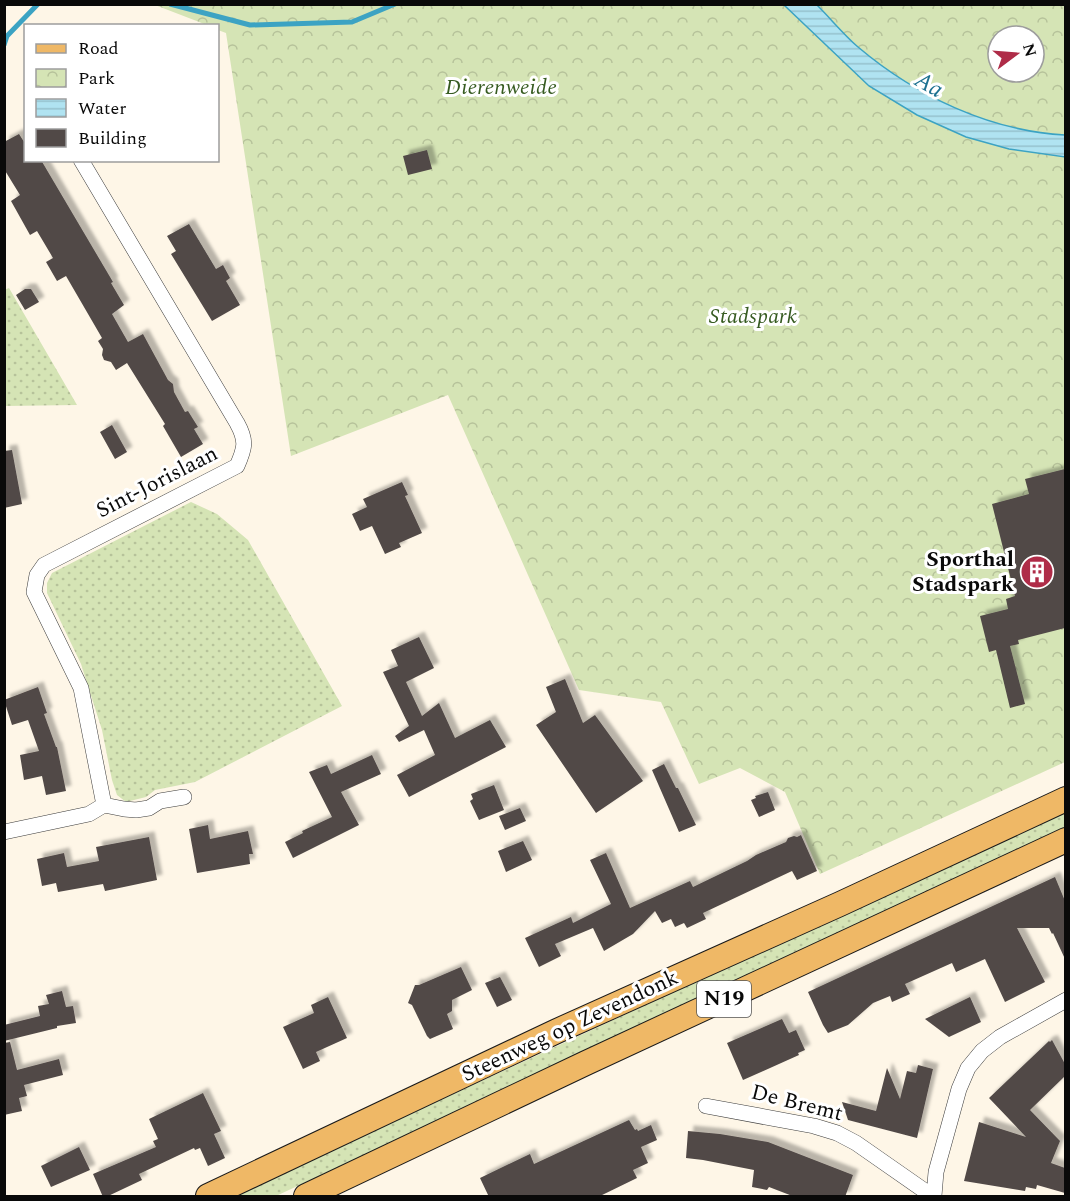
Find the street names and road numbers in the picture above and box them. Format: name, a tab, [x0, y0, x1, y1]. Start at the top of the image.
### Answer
street label: Sint-Jorislaan	[90, 437, 224, 527]
street label: Steenweg op Zevendonk	[456, 961, 684, 1091]
road number: N19	[697, 981, 751, 1017]
street label: De Bremt	[748, 1076, 847, 1130]

